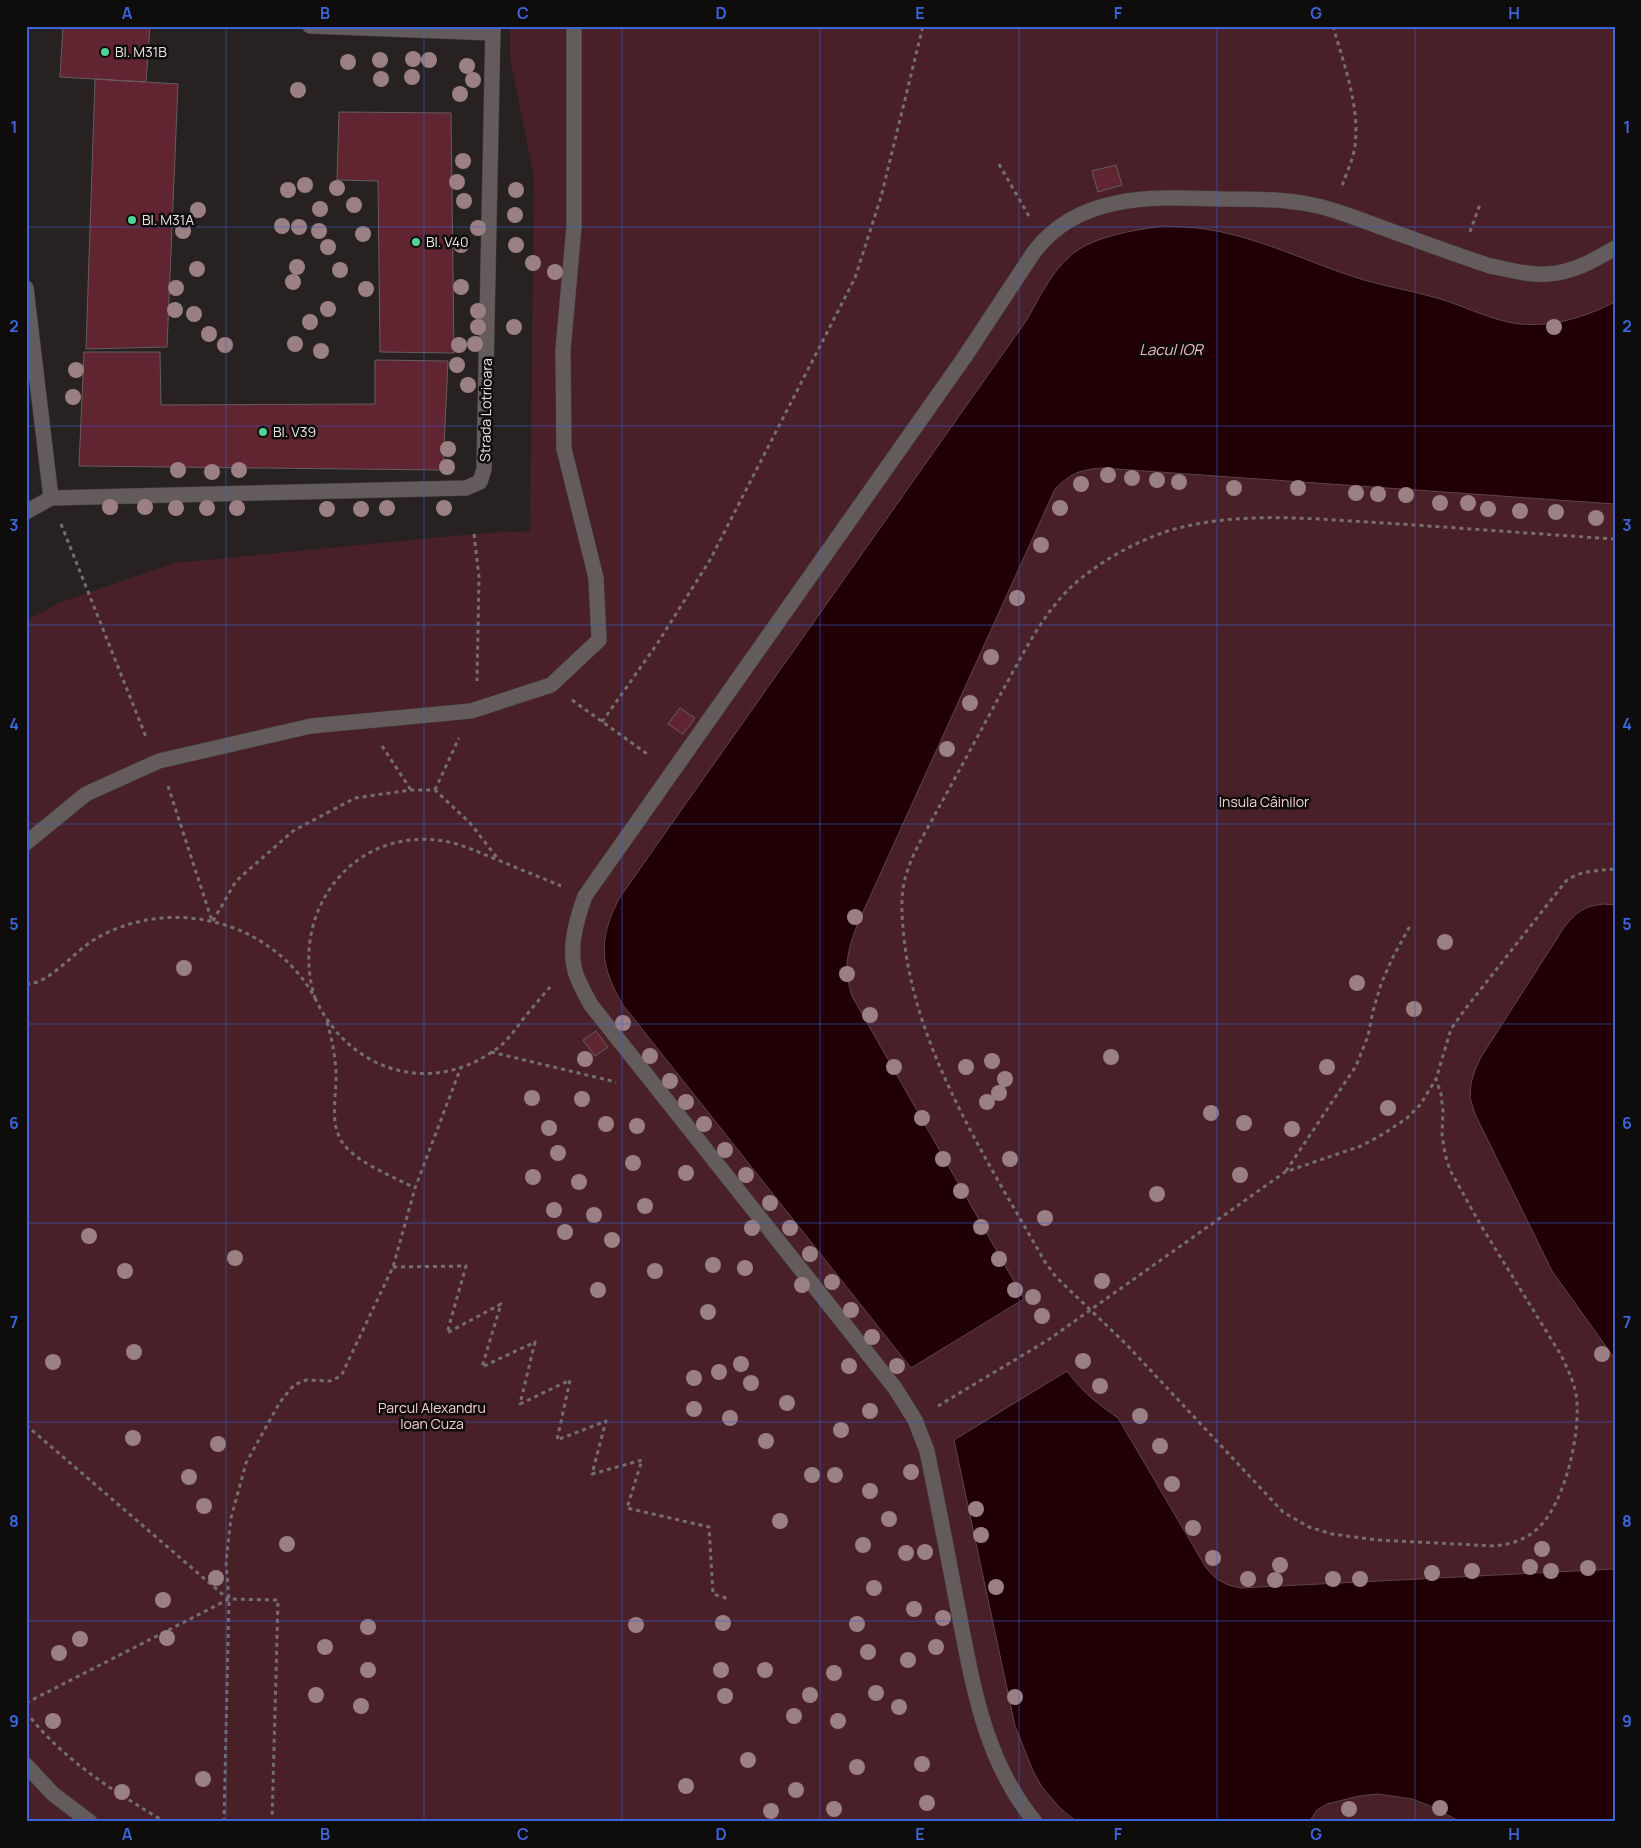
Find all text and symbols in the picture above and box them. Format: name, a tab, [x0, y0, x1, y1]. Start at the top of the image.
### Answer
text: A	[122, 2, 133, 24]
text: B	[320, 2, 330, 24]
text: C	[517, 2, 529, 24]
text: D	[715, 2, 727, 24]
text: E	[915, 2, 925, 24]
text: F	[1114, 2, 1123, 24]
text: G	[1310, 2, 1322, 24]
text: H	[1508, 2, 1520, 24]
place label: Bl. M31B	[115, 42, 167, 61]
marker: Bl. M31B	[99, 46, 111, 58]
text: 1	[10, 116, 18, 138]
text: 1	[1623, 116, 1631, 138]
place label: Bl. M31A	[142, 210, 194, 229]
marker: Bl. M31A	[126, 214, 138, 226]
place label: Bl. V40	[426, 232, 468, 251]
marker: Bl. V40	[410, 236, 422, 248]
text: 2	[9, 315, 19, 337]
text: 2	[1622, 315, 1632, 337]
water label: Lacul IOR	[1139, 339, 1204, 360]
street label: Strada Lotrioara	[475, 358, 496, 462]
place label: Bl. V39	[273, 422, 316, 441]
marker: Bl. V39	[257, 426, 269, 438]
text: 3	[9, 514, 19, 536]
text: 3	[1622, 514, 1632, 536]
text: 4	[9, 713, 19, 735]
text: 4	[1622, 713, 1632, 735]
park label: Insula Câinilor	[1219, 792, 1309, 811]
text: 5	[9, 913, 19, 935]
text: 5	[1622, 913, 1632, 935]
text: 6	[9, 1112, 19, 1134]
text: 6	[1622, 1112, 1632, 1134]
text: 7	[10, 1311, 18, 1333]
text: 7	[1623, 1311, 1631, 1333]
park label: Parcul Alexandru Ioan Cuza	[378, 1398, 486, 1433]
text: 8	[9, 1510, 19, 1532]
text: 8	[1622, 1510, 1632, 1532]
text: 9	[9, 1710, 19, 1732]
text: 9	[1622, 1710, 1632, 1732]
text: A	[122, 1823, 133, 1845]
text: B	[320, 1823, 330, 1845]
text: C	[517, 1823, 529, 1845]
text: D	[715, 1823, 727, 1845]
text: E	[915, 1823, 925, 1845]
text: F	[1114, 1823, 1123, 1845]
text: G	[1310, 1823, 1322, 1845]
text: H	[1508, 1823, 1520, 1845]

